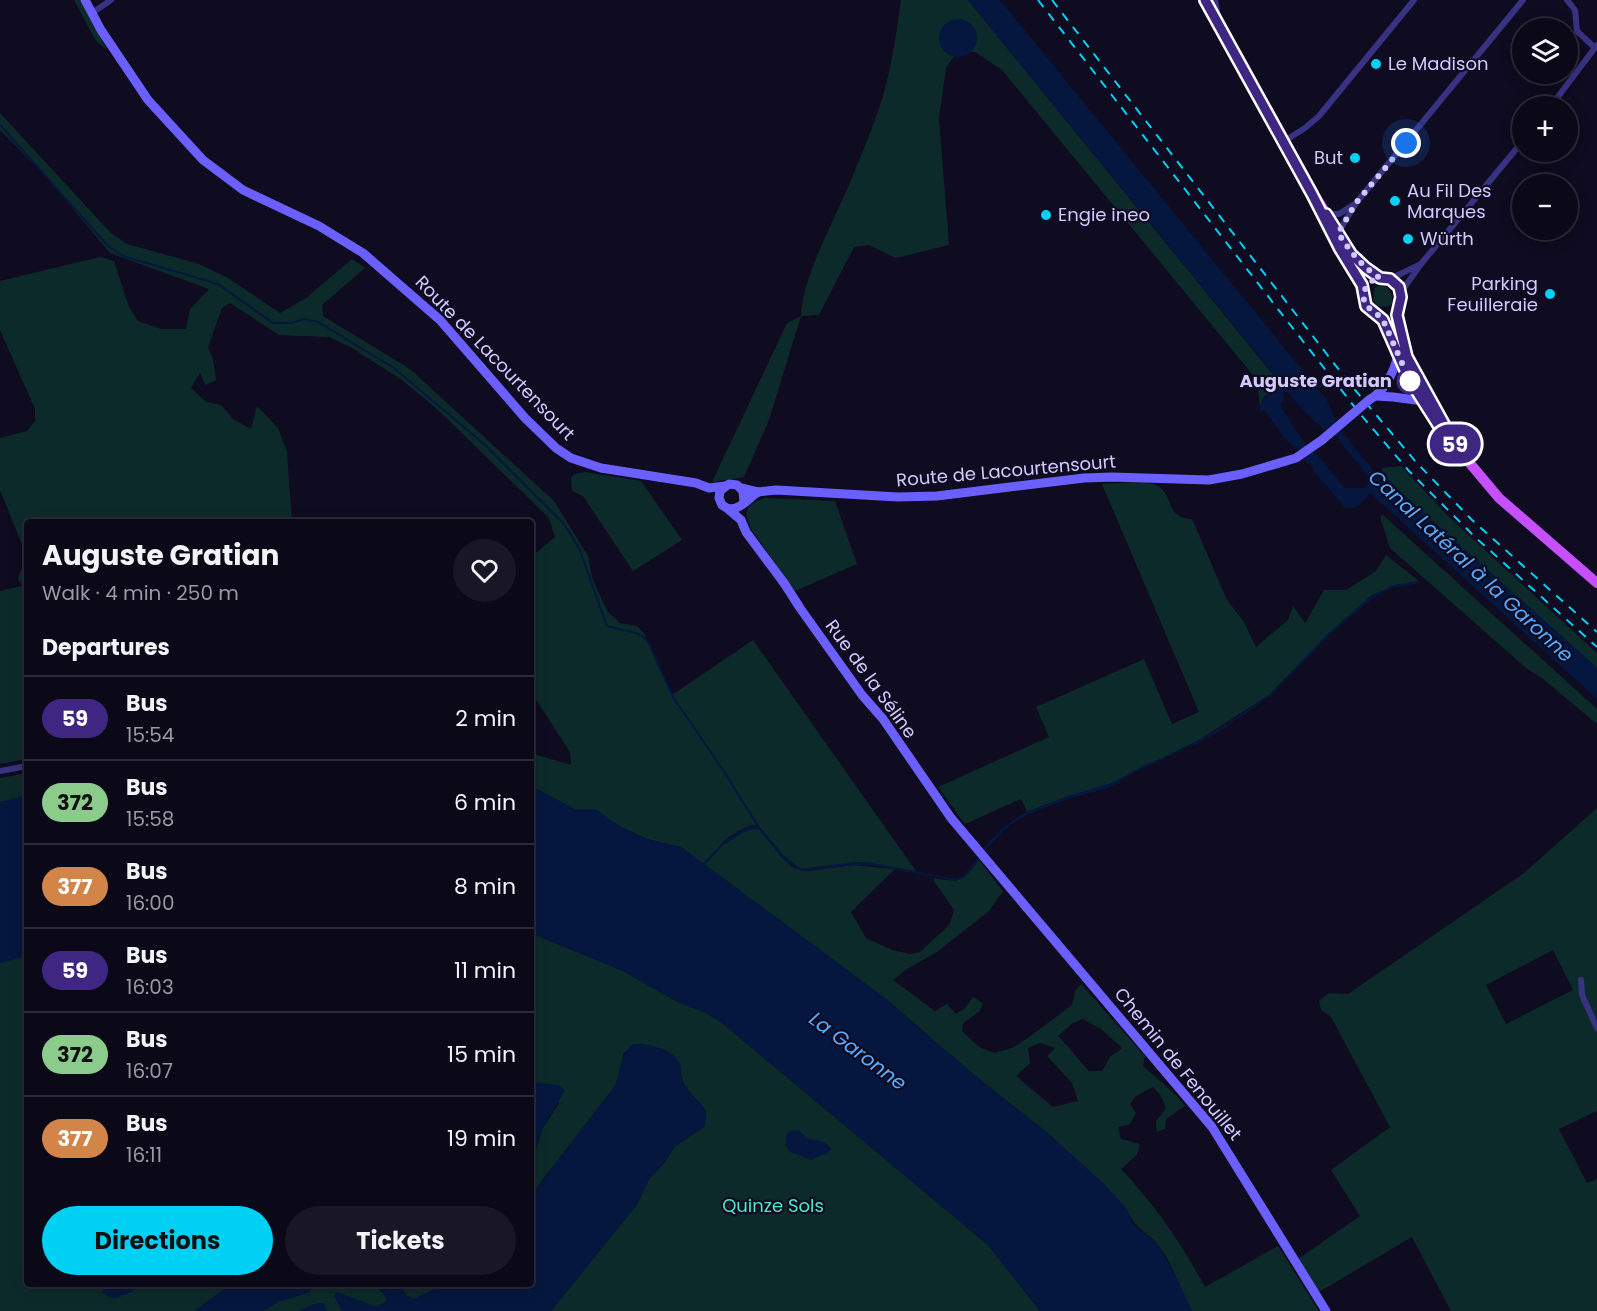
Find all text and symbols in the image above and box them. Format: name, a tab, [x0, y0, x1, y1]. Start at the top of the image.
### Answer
map controls	[1512, 18, 1578, 240]
button: layers	[1512, 18, 1578, 84]
place label: Le Madison	[1388, 51, 1488, 76]
marker: Le Madison	[1369, 57, 1383, 71]
button: +	[1512, 96, 1578, 162]
your location	[1391, 128, 1421, 158]
place label: But	[1314, 145, 1343, 170]
marker: But	[1348, 151, 1362, 165]
button: −	[1512, 174, 1578, 240]
place label: Au Fil Des Marques	[1407, 178, 1491, 224]
marker: Au Fil Des Marques	[1388, 194, 1402, 208]
place label: Engie ineo	[1058, 202, 1150, 227]
marker: Engie ineo	[1039, 208, 1053, 222]
place label: Würth	[1420, 226, 1474, 251]
marker: Würth	[1401, 232, 1415, 246]
street label: Route de Lacourtensourt	[410, 270, 581, 446]
place label: Parking Feuilleraie	[1447, 271, 1538, 317]
marker: Parking Feuilleraie	[1543, 287, 1557, 301]
place label: Auguste Gratian	[1239, 368, 1392, 393]
marker: Auguste Gratian	[1397, 368, 1423, 394]
line badge: 59	[1428, 424, 1482, 464]
text: 59	[1442, 430, 1468, 459]
street label: Route de Lacourtensourt	[895, 448, 1117, 493]
water label: Canal Latéral à la Garonne	[1362, 463, 1580, 669]
text: Auguste Gratian	[42, 536, 279, 575]
button: heart	[453, 539, 516, 602]
text: Walk · 4 min · 250 m	[42, 579, 239, 607]
street label: Rue de la Séline	[820, 614, 923, 743]
text: Departures	[42, 632, 170, 663]
text: Bus	[126, 688, 168, 719]
text: 2 min	[455, 703, 516, 734]
text: 59	[62, 704, 88, 733]
text: 15:54	[126, 721, 174, 749]
text: Bus	[126, 772, 168, 803]
text: 6 min	[454, 787, 516, 818]
text: 372	[57, 788, 93, 817]
text: 15:58	[126, 805, 174, 833]
text: Bus	[126, 856, 168, 887]
text: 8 min	[454, 871, 516, 902]
text: 377	[57, 872, 93, 901]
text: 16:00	[126, 889, 174, 917]
text: Bus	[126, 940, 168, 971]
text: 11 min	[454, 955, 516, 986]
text: 59	[62, 956, 88, 985]
text: 16:03	[126, 973, 174, 1001]
street label: Chemin de Fenouillet	[1109, 982, 1248, 1145]
water label: La Garonne	[803, 1005, 913, 1097]
text: Bus	[126, 1024, 168, 1055]
text: 15 min	[447, 1039, 516, 1070]
text: 372	[57, 1040, 93, 1069]
text: 16:07	[126, 1057, 173, 1085]
text: Bus	[126, 1108, 168, 1139]
text: 19 min	[447, 1123, 516, 1154]
text: 377	[57, 1124, 93, 1153]
text: 16:11	[126, 1141, 162, 1169]
park label: Quinze Sols	[722, 1193, 824, 1218]
button: Directions	[42, 1206, 273, 1275]
button: Tickets	[285, 1206, 516, 1275]

